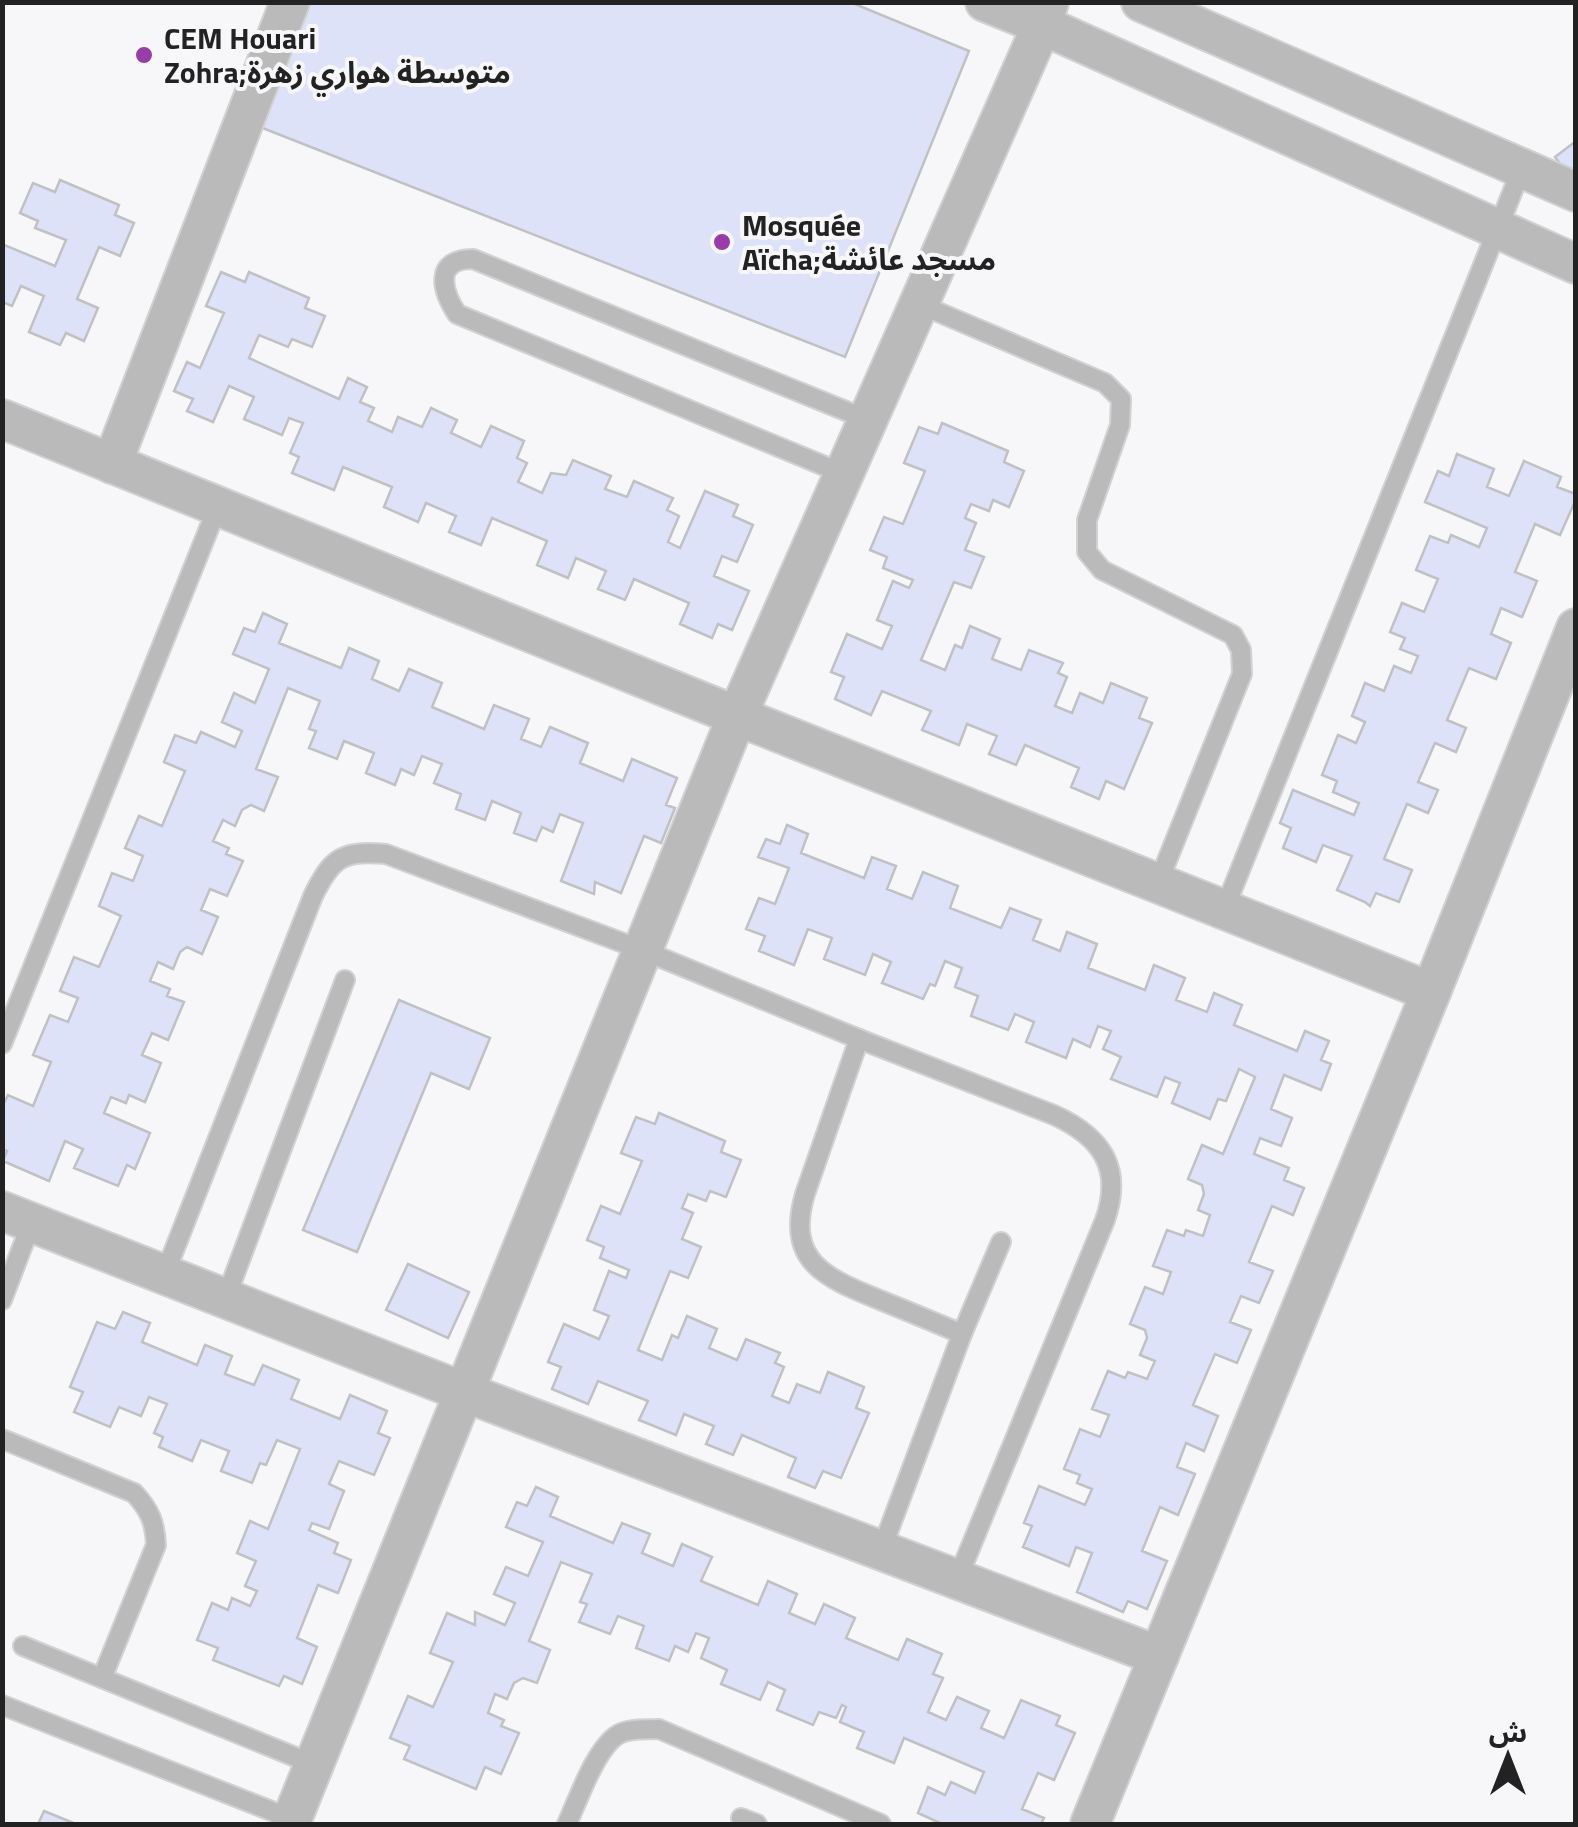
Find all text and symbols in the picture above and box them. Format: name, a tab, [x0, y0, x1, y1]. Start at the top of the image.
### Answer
place label: CEM Houari Zohra;متوسطة هواري زهرة	[164, 15, 511, 97]
marker: CEM Houari Zohra;متوسطة هواري زهرة	[133, 44, 155, 66]
place label: Mosquée Aïcha;مسجد عائشة	[742, 202, 996, 282]
marker: Mosquée Aïcha;مسجد عائشة	[711, 231, 733, 253]
north arrow	[1458, 1707, 1558, 1807]
text: ش	[1489, 1710, 1527, 1753]

